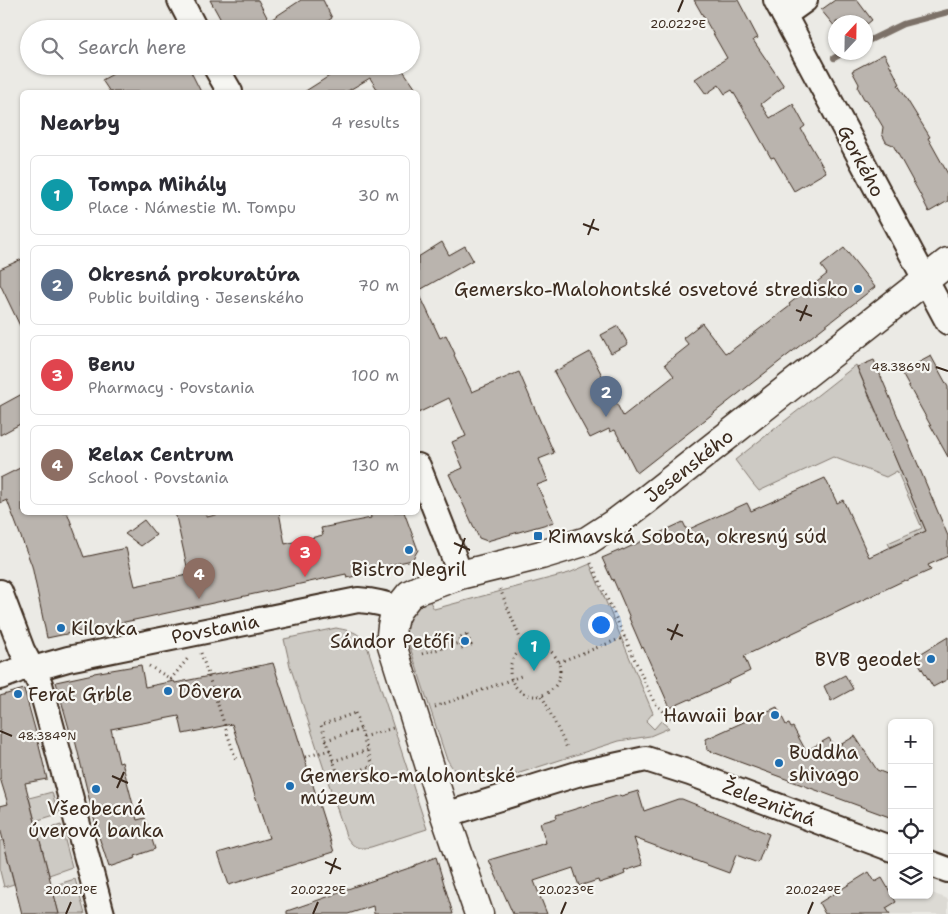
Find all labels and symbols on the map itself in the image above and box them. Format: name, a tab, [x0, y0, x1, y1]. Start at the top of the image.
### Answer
north arrow	[828, 15, 873, 60]
text: 20.022°E	[650, 16, 706, 32]
street label: Gorkého	[832, 121, 890, 201]
place label: Gemersko-Malohontské osvetové stredisko	[454, 277, 848, 302]
marker: Gemersko-Malohontské osvetové stredisko	[852, 283, 864, 295]
text: 48.386°N	[872, 359, 930, 375]
pin: 2	[590, 376, 622, 417]
street label: Jesenského	[640, 424, 738, 508]
place label: Rimavská Sobota, okresný súd	[548, 524, 827, 549]
marker: Rimavská Sobota, okresný súd	[532, 530, 544, 542]
pin: 3	[289, 536, 321, 577]
marker: Bistro Negril	[403, 544, 415, 556]
place label: Bistro Negril	[352, 557, 467, 582]
pin: 4	[183, 558, 215, 599]
street label: Povstania	[169, 608, 261, 650]
your location	[588, 612, 614, 638]
place label: Kilovka	[71, 616, 137, 641]
marker: Kilovka	[55, 622, 67, 634]
place label: Sándor Petőfi	[330, 629, 455, 654]
pin: 1	[518, 630, 550, 671]
marker: Sándor Petőfi	[459, 635, 471, 647]
place label: BVB geodet	[815, 647, 921, 672]
marker: BVB geodet	[925, 653, 937, 665]
place label: Dôvera	[178, 679, 242, 704]
place label: Ferat Grble	[28, 682, 133, 707]
marker: Dôvera	[162, 685, 174, 697]
marker: Ferat Grble	[12, 688, 24, 700]
place label: Hawaii bar	[663, 703, 765, 728]
marker: Hawaii bar	[769, 709, 781, 721]
text: 48.384°N	[18, 728, 76, 744]
place label: Buddha shivago	[789, 740, 859, 787]
marker: Buddha shivago	[773, 757, 785, 769]
place label: Gemersko-malohontské múzeum	[300, 763, 516, 810]
street label: Železničná	[719, 773, 820, 832]
marker: Gemersko-malohontské múzeum	[284, 780, 296, 792]
marker: Všeobecná úverová banka	[90, 783, 102, 795]
place label: Všeobecná úverová banka	[28, 796, 164, 843]
text: 20.021°E	[45, 882, 97, 898]
text: 20.022°E	[290, 882, 346, 898]
text: 20.023°E	[538, 882, 594, 898]
text: 20.024°E	[785, 882, 841, 898]

